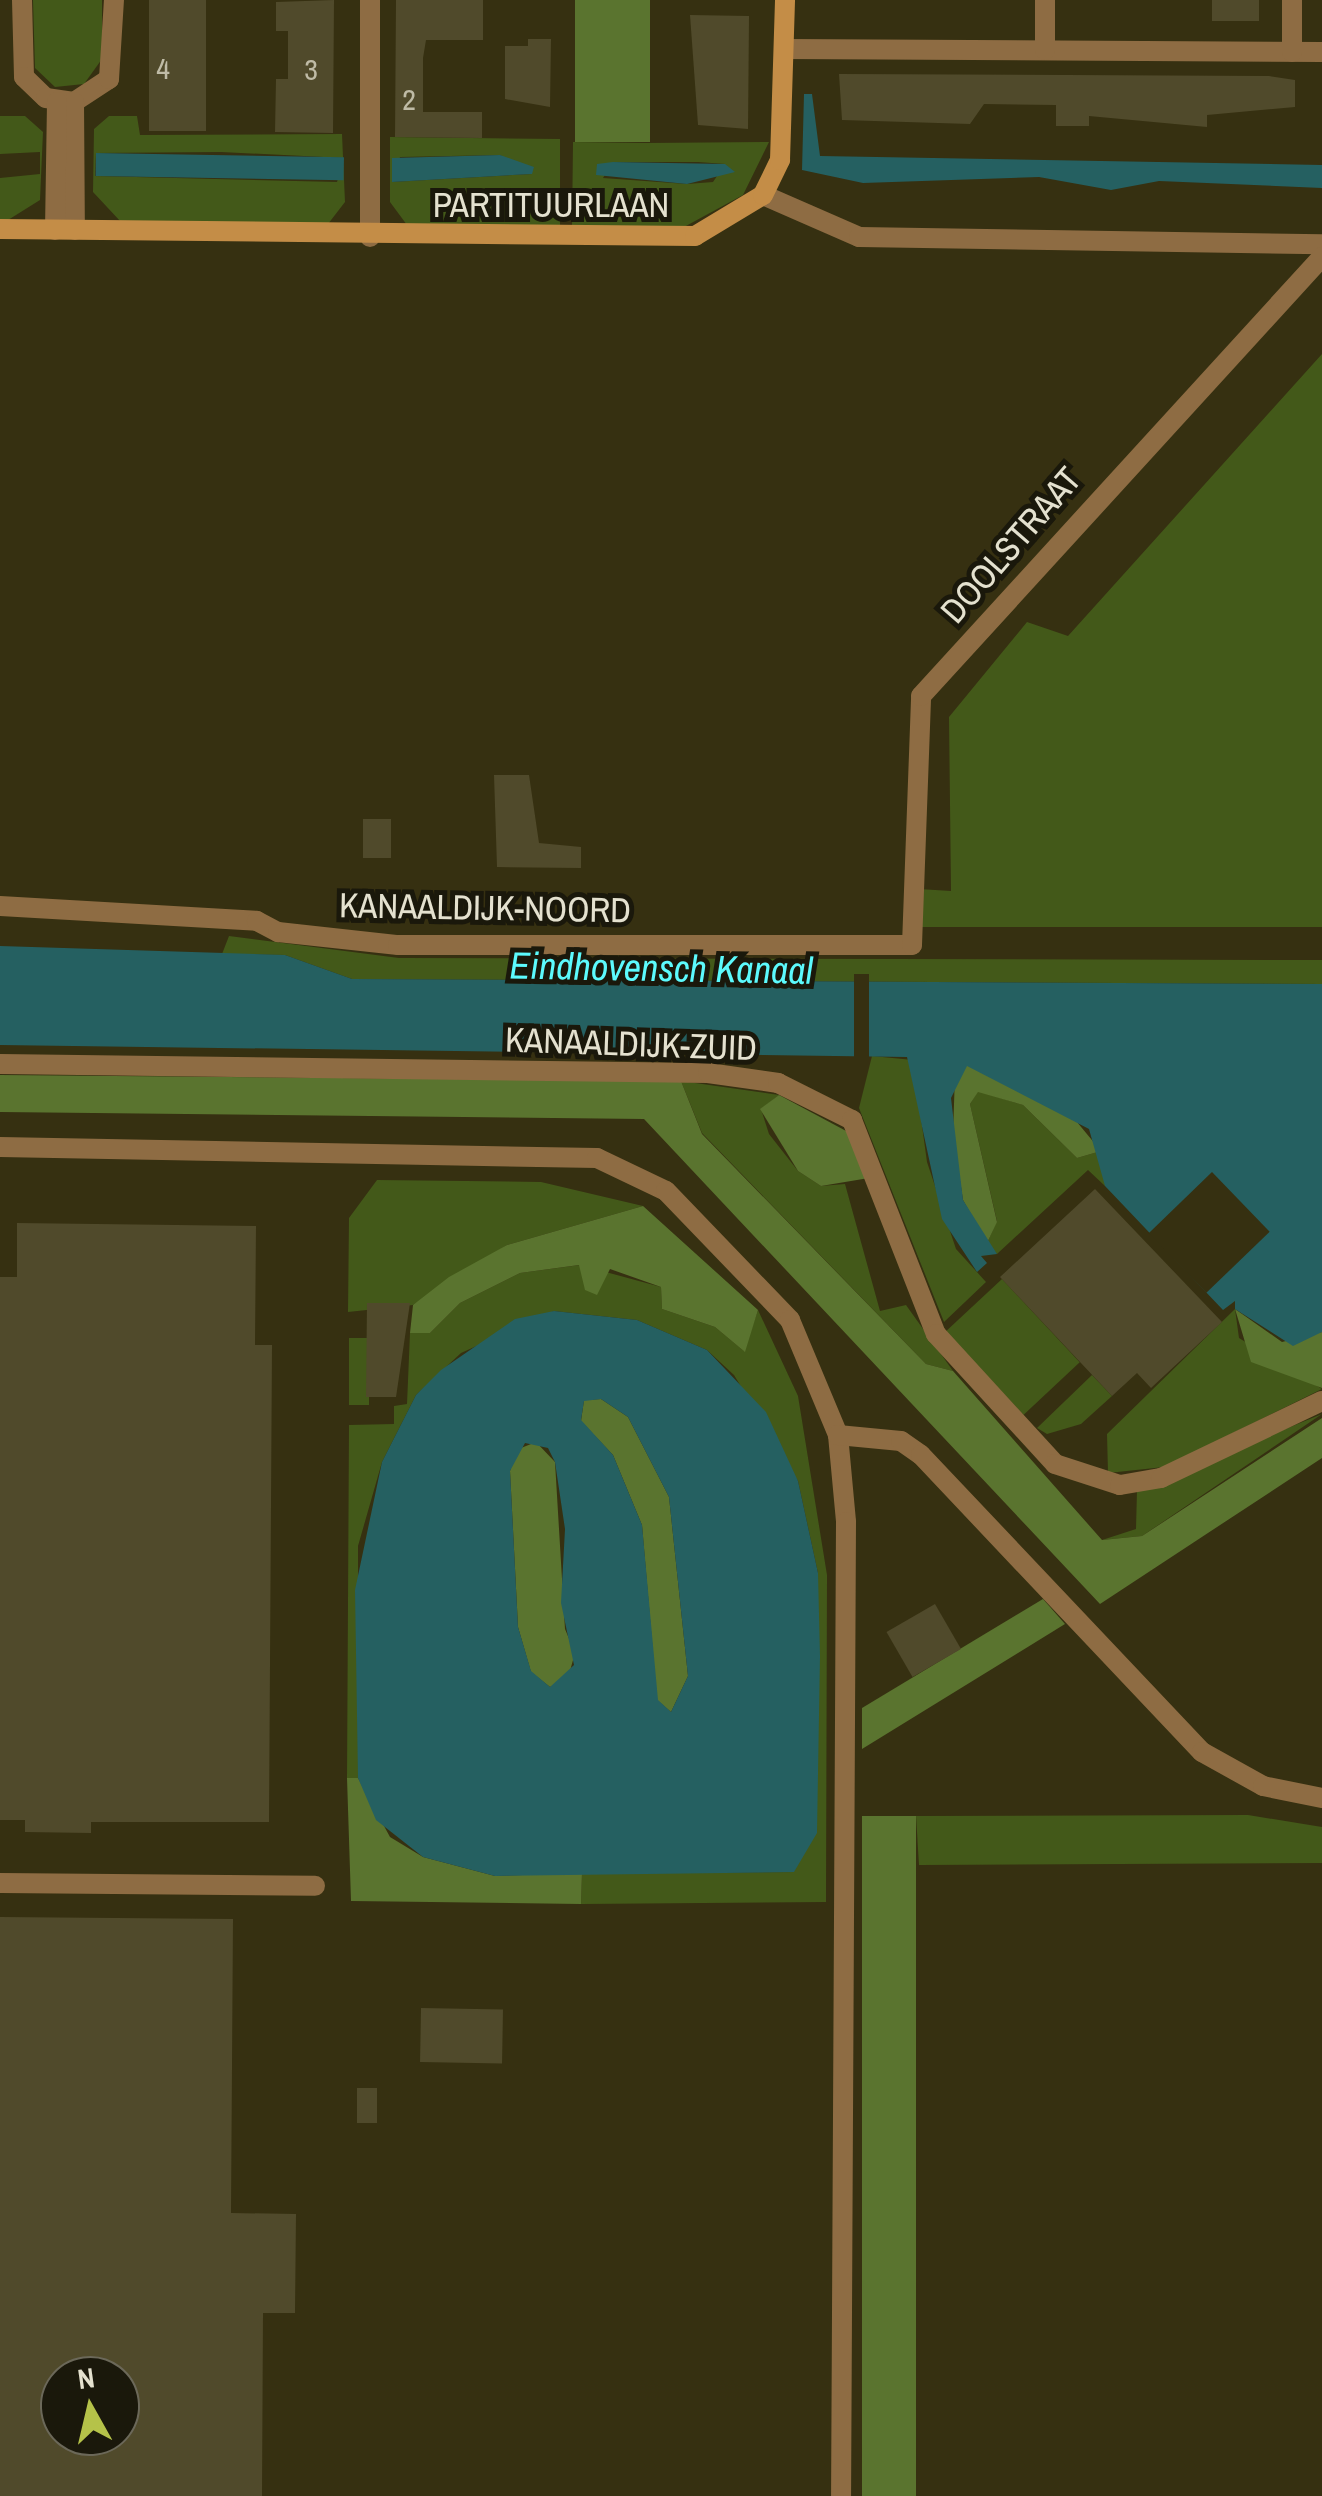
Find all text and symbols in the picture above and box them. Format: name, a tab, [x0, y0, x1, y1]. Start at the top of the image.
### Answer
house number: 4	[156, 50, 170, 86]
house number: 3	[304, 51, 318, 87]
house number: 2	[402, 81, 416, 117]
street label: PARTITUURLAAN	[433, 184, 669, 226]
street label: DOOLSTRAAT	[932, 459, 1090, 631]
street label: KANAALDIJK-NOORD	[339, 884, 631, 932]
water label: Eindhovensch Kanaal	[509, 943, 813, 993]
street label: KANAALDIJK-ZUID	[504, 1019, 758, 1069]
north arrow	[40, 2356, 140, 2456]
text: N	[75, 2358, 97, 2398]

